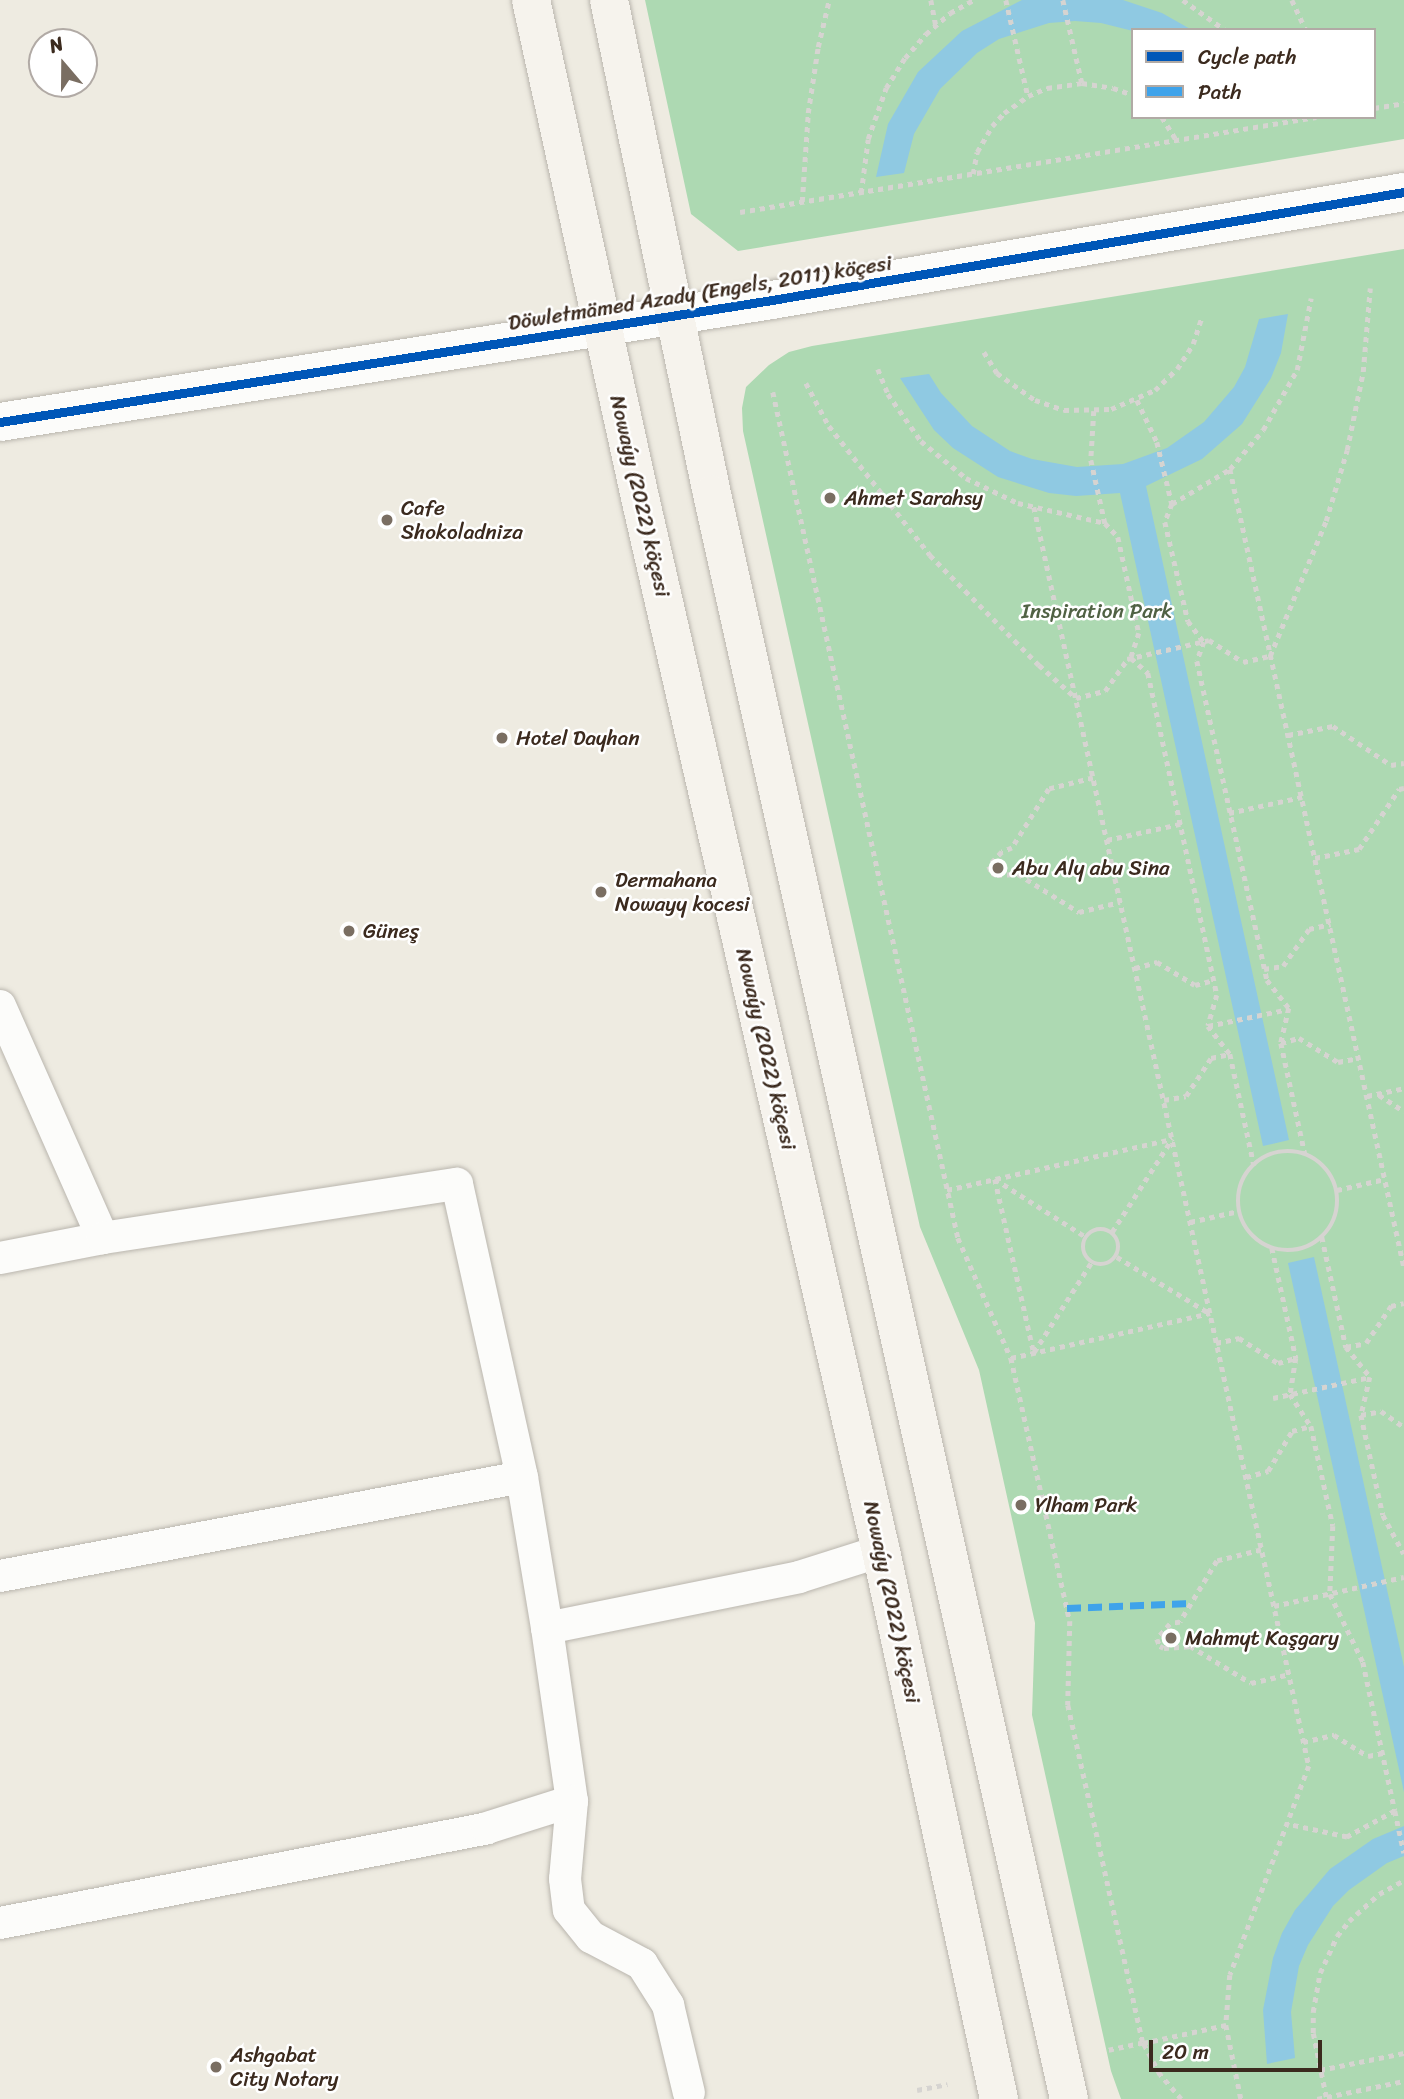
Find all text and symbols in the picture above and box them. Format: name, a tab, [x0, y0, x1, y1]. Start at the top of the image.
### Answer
text: N	[44, 27, 68, 62]
north arrow	[28, 28, 98, 98]
legend	[1131, 28, 1376, 119]
text: Cycle path	[1198, 38, 1297, 76]
text: Path	[1198, 73, 1241, 111]
street label: Döwletmämed Azady (Engels, 2011) köçesi	[506, 250, 894, 336]
street label: Nowaýy (2022) köçesi	[605, 393, 675, 599]
place label: Ahmet Sarahsy	[844, 485, 983, 511]
marker: Ahmet Sarahsy	[822, 490, 838, 506]
place label: Cafe Shokoladniza	[401, 495, 523, 545]
marker: Cafe Shokoladniza	[379, 512, 395, 528]
park label: Inspiration Park	[1022, 598, 1172, 624]
place label: Hotel Dayhan	[516, 725, 640, 751]
marker: Hotel Dayhan	[494, 730, 510, 746]
place label: Abu Aly abu Sina	[1012, 855, 1170, 881]
marker: Abu Aly abu Sina	[990, 860, 1006, 876]
place label: Dermahana Nowayy kocesi	[615, 867, 750, 917]
marker: Dermahana Nowayy kocesi	[593, 884, 609, 900]
place label: Güneş	[363, 918, 419, 944]
marker: Güneş	[341, 923, 357, 939]
street label: Nowaýy (2022) köçesi	[731, 946, 801, 1152]
place label: Ylham Park	[1035, 1492, 1138, 1518]
marker: Ylham Park	[1013, 1497, 1029, 1513]
street label: Nowaýy (2022) köçesi	[858, 1499, 926, 1705]
place label: Mahmyt Kaşgary	[1185, 1625, 1339, 1651]
marker: Mahmyt Kaşgary	[1163, 1630, 1179, 1646]
scale bar	[1152, 2025, 1325, 2070]
text: 20 m	[1162, 2033, 1209, 2071]
place label: Ashgabat City Notary	[230, 2042, 339, 2092]
marker: Ashgabat City Notary	[208, 2059, 224, 2075]

